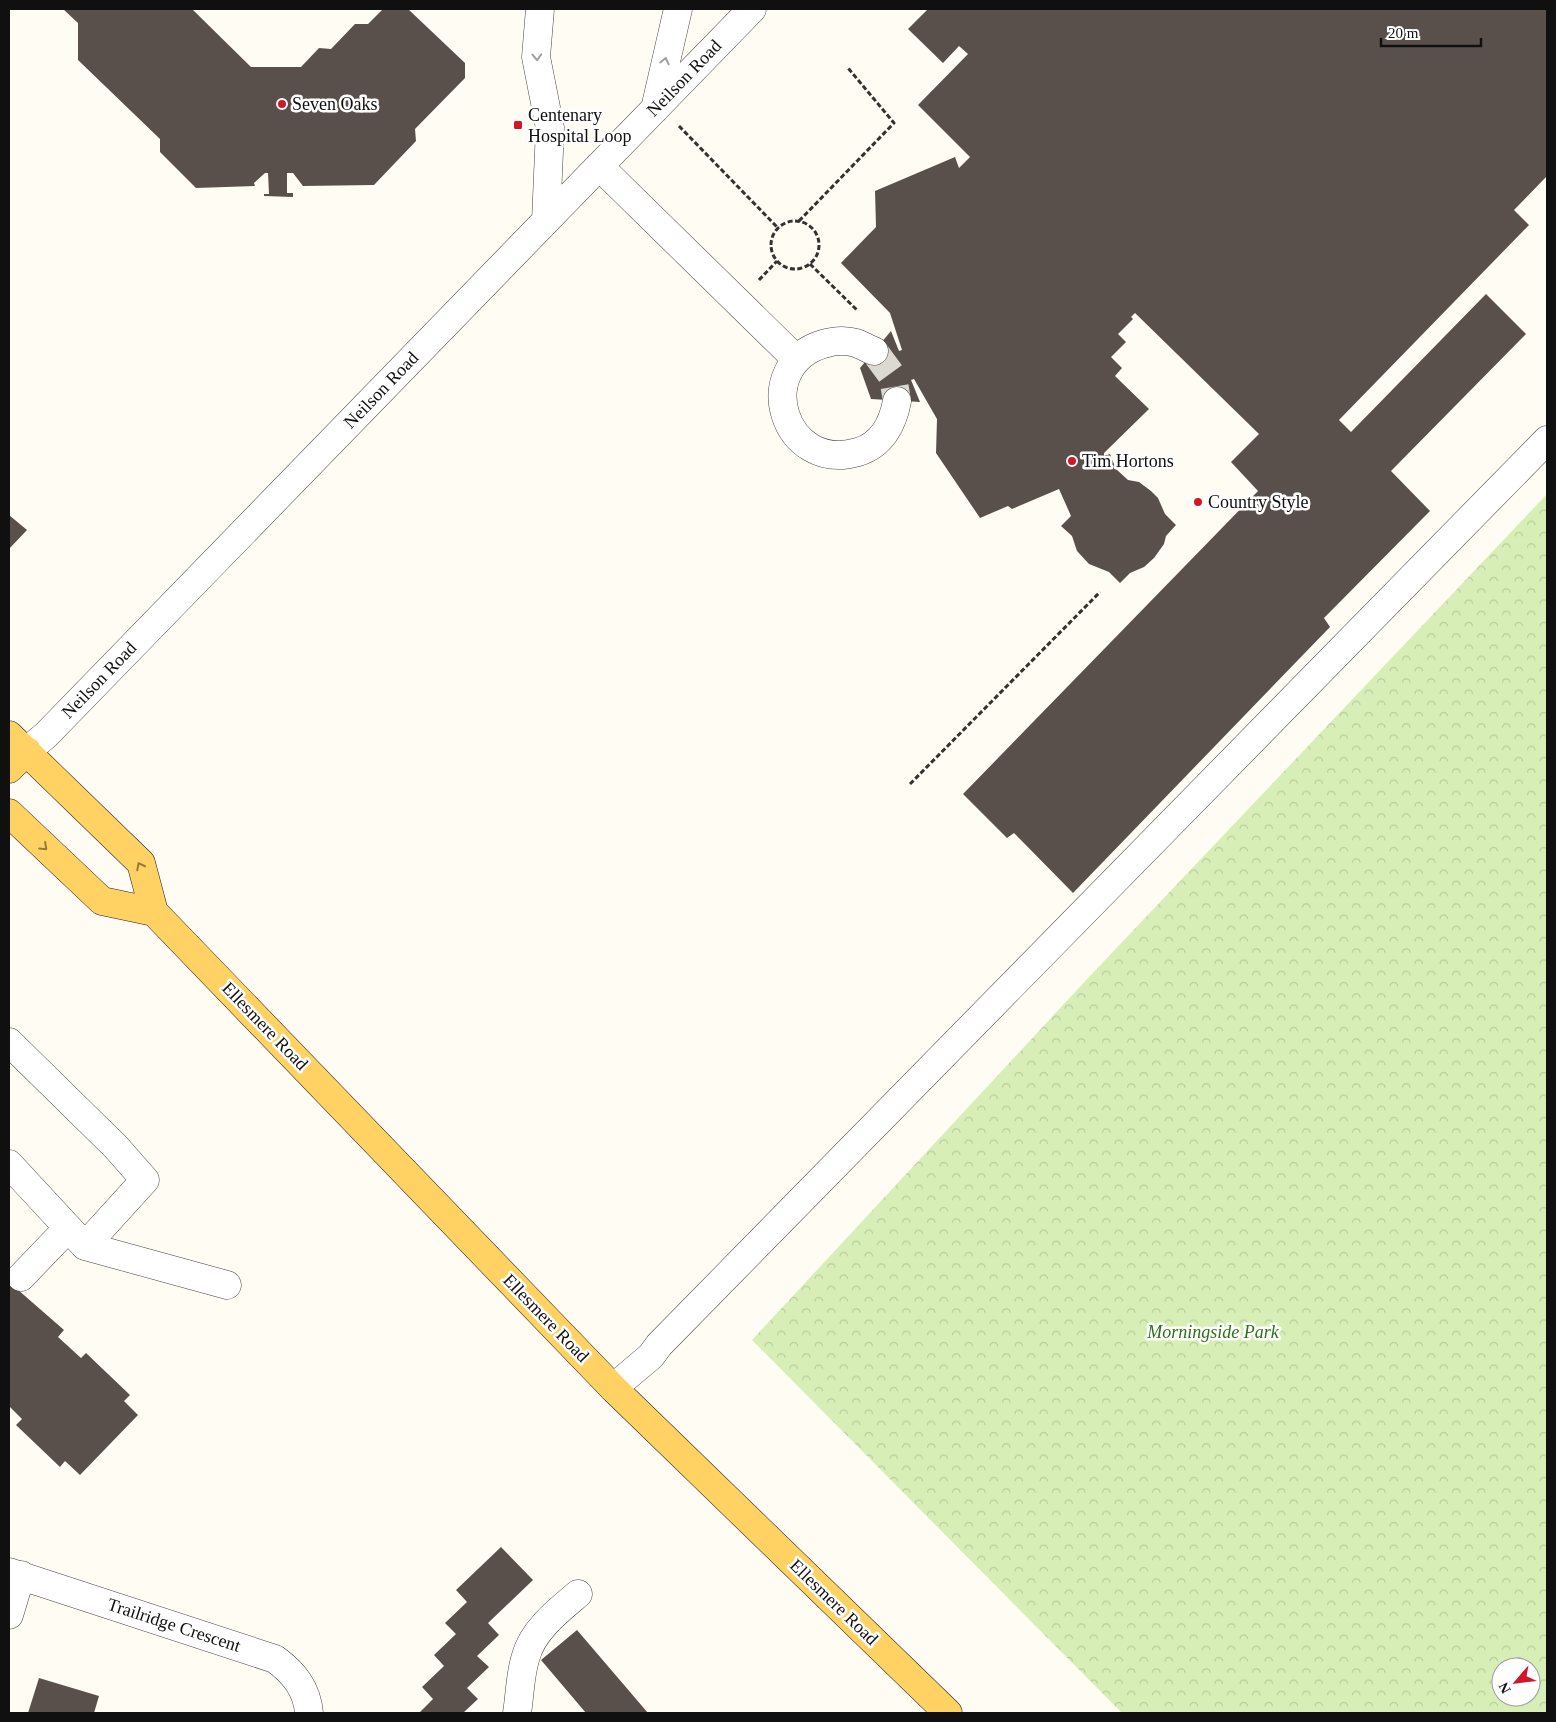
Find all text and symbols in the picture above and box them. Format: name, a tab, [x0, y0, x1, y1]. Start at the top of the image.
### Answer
scale bar	[1381, 15, 1481, 47]
text: 20 m	[1388, 25, 1419, 41]
street label: Neilson Road	[643, 36, 725, 120]
one-way arrow	[532, 54, 543, 62]
one-way arrow	[660, 57, 670, 66]
place label: Seven Oaks	[292, 94, 377, 114]
marker: Seven Oaks	[276, 98, 288, 110]
place label: Centenary Hospital Loop	[528, 105, 632, 146]
marker: Centenary Hospital Loop	[512, 119, 524, 131]
street label: Neilson Road	[340, 348, 422, 432]
place label: Tim Hortons	[1082, 451, 1174, 471]
marker: Tim Hortons	[1066, 455, 1078, 467]
place label: Country Style	[1208, 492, 1309, 512]
marker: Country Style	[1192, 496, 1204, 508]
street label: Neilson Road	[58, 638, 140, 722]
one-way arrow	[39, 841, 48, 850]
one-way arrow	[136, 862, 146, 871]
street label: Ellesmere Road	[218, 978, 312, 1074]
street label: Ellesmere Road	[499, 1270, 593, 1366]
park label: Morningside Park	[1146, 1322, 1280, 1342]
street label: Ellesmere Road	[786, 1555, 882, 1649]
street label: Trailridge Crescent	[105, 1594, 243, 1656]
north arrow	[1491, 1657, 1541, 1707]
text: N	[1496, 1680, 1514, 1696]

